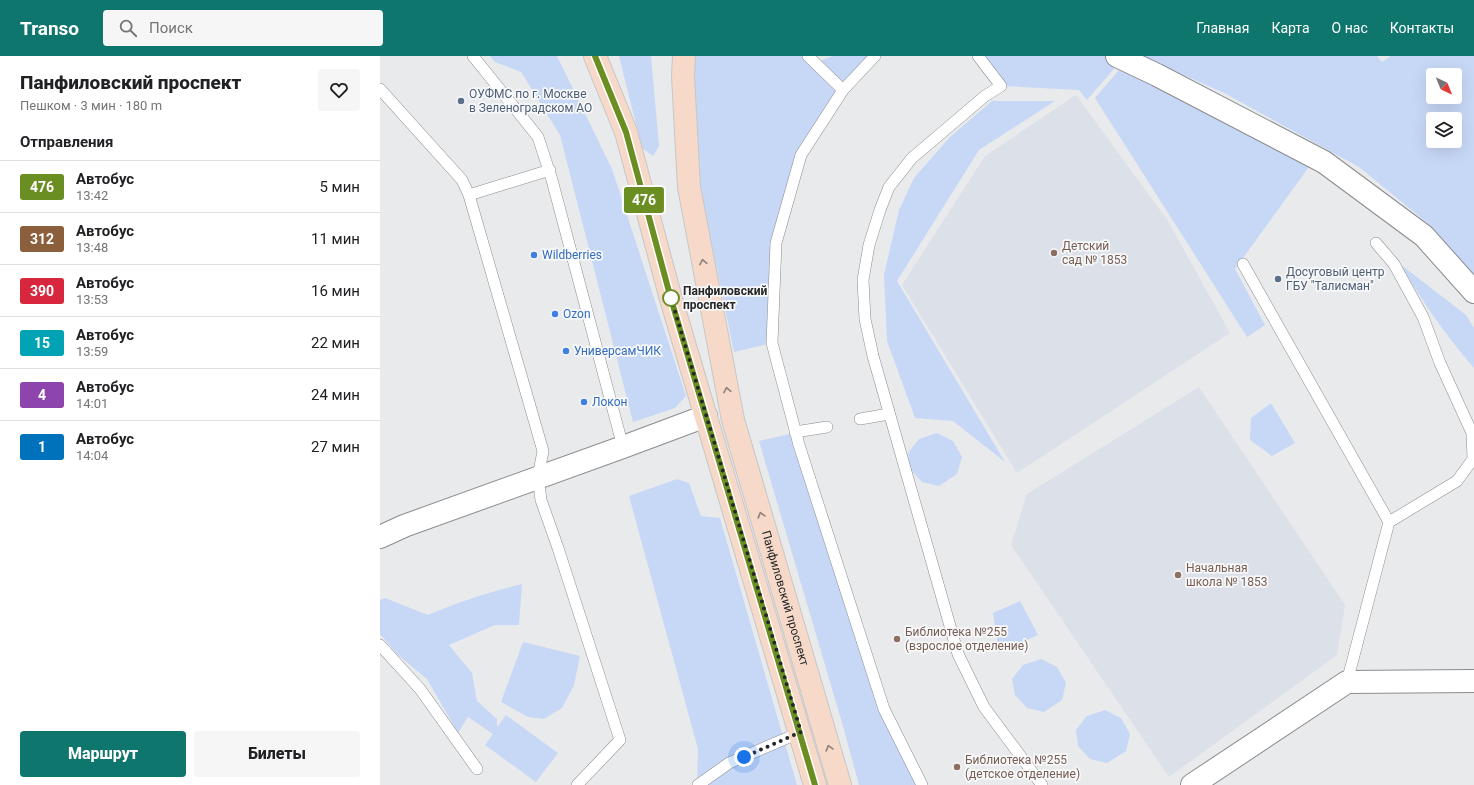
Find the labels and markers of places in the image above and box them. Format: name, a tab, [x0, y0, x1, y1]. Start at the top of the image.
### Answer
place label: ОУФМС по г. Москве в Зеленоградском АО	[469, 87, 592, 115]
marker: ОУФМС по г. Москве в Зеленоградском АО	[456, 96, 466, 106]
place label: Детский сад № 1853	[1062, 239, 1127, 267]
place label: Wildberries	[542, 248, 602, 262]
marker: Детский сад № 1853	[1049, 248, 1059, 258]
marker: Wildberries	[529, 250, 539, 260]
place label: Досуговый центр ГБУ "Талисман"	[1286, 265, 1385, 293]
marker: Досуговый центр ГБУ "Талисман"	[1273, 274, 1283, 284]
place label: Панфиловский проспект	[683, 284, 767, 312]
marker: Панфиловский проспект	[662, 289, 680, 307]
place label: Ozon	[563, 307, 591, 321]
marker: Ozon	[550, 309, 560, 319]
place label: УниверсамЧИК	[574, 344, 661, 358]
marker: УниверсамЧИК	[561, 346, 571, 356]
place label: Локон	[592, 395, 627, 409]
marker: Локон	[579, 397, 589, 407]
place label: Начальная школа № 1853	[1186, 561, 1268, 589]
marker: Начальная школа № 1853	[1173, 570, 1183, 580]
place label: Библиотека №255 (взрослое отделение)	[905, 625, 1028, 653]
marker: Библиотека №255 (взрослое отделение)	[892, 634, 902, 644]
place label: Библиотека №255 (детское отделение)	[965, 753, 1080, 781]
marker: Библиотека №255 (детское отделение)	[952, 762, 962, 772]

